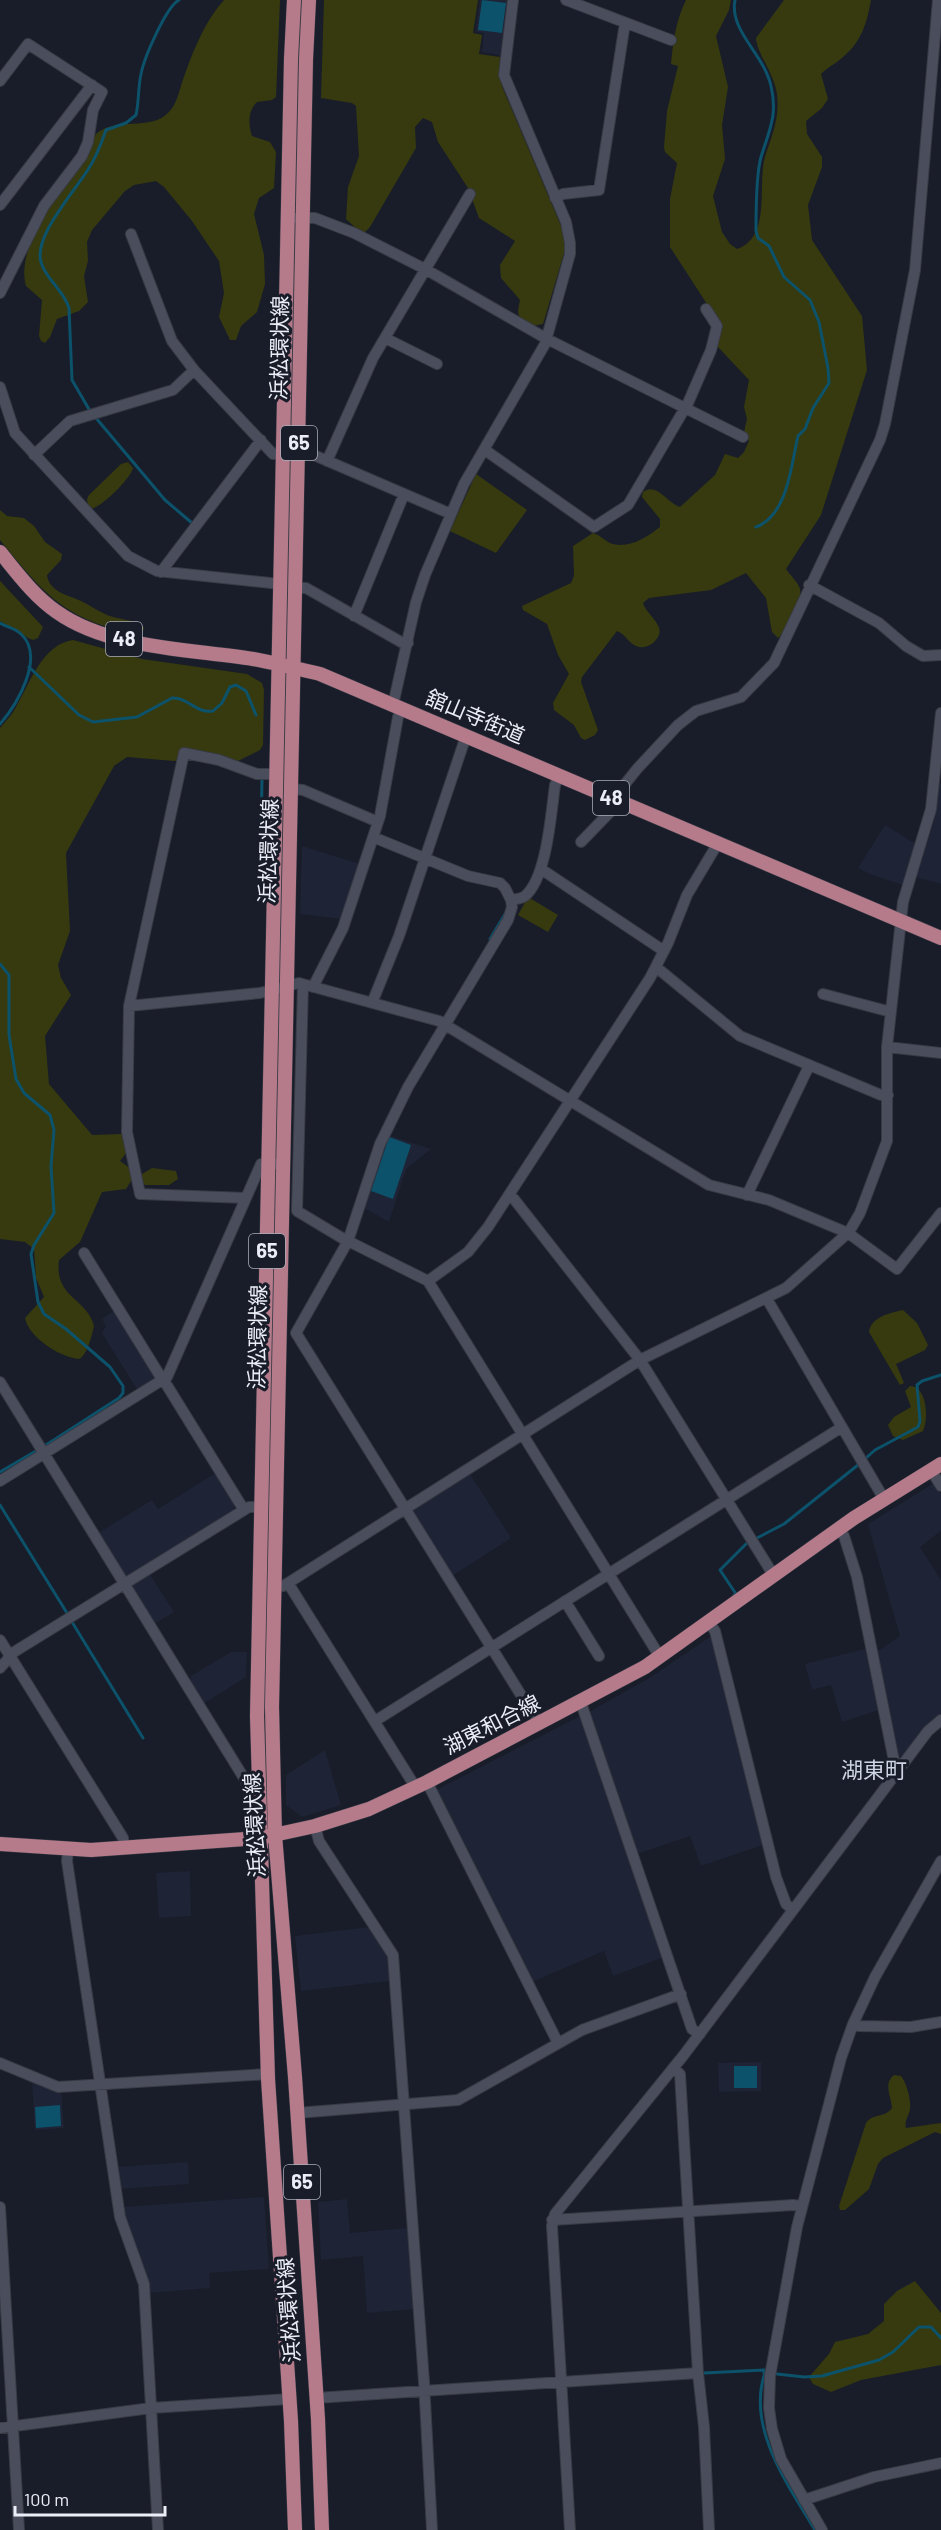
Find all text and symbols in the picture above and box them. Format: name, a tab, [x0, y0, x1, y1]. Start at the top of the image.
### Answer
street label: 浜松環状線	[265, 295, 292, 401]
road number: 65	[281, 426, 317, 460]
road number: 48	[106, 622, 142, 656]
street label: 舘山寺街道	[422, 684, 529, 748]
road number: 48	[593, 781, 629, 815]
street label: 浜松環状線	[253, 798, 282, 904]
road number: 65	[249, 1234, 285, 1268]
street label: 浜松環状線	[243, 1284, 270, 1390]
street label: 湖東和合線	[439, 1689, 544, 1759]
district label: 湖東町	[841, 1756, 907, 1782]
street label: 浜松環状線	[238, 1772, 269, 1878]
road number: 65	[284, 2165, 320, 2199]
street label: 浜松環状線	[271, 2257, 304, 2363]
scale bar	[15, 2479, 165, 2517]
text: 100 m	[24, 2488, 69, 2510]

